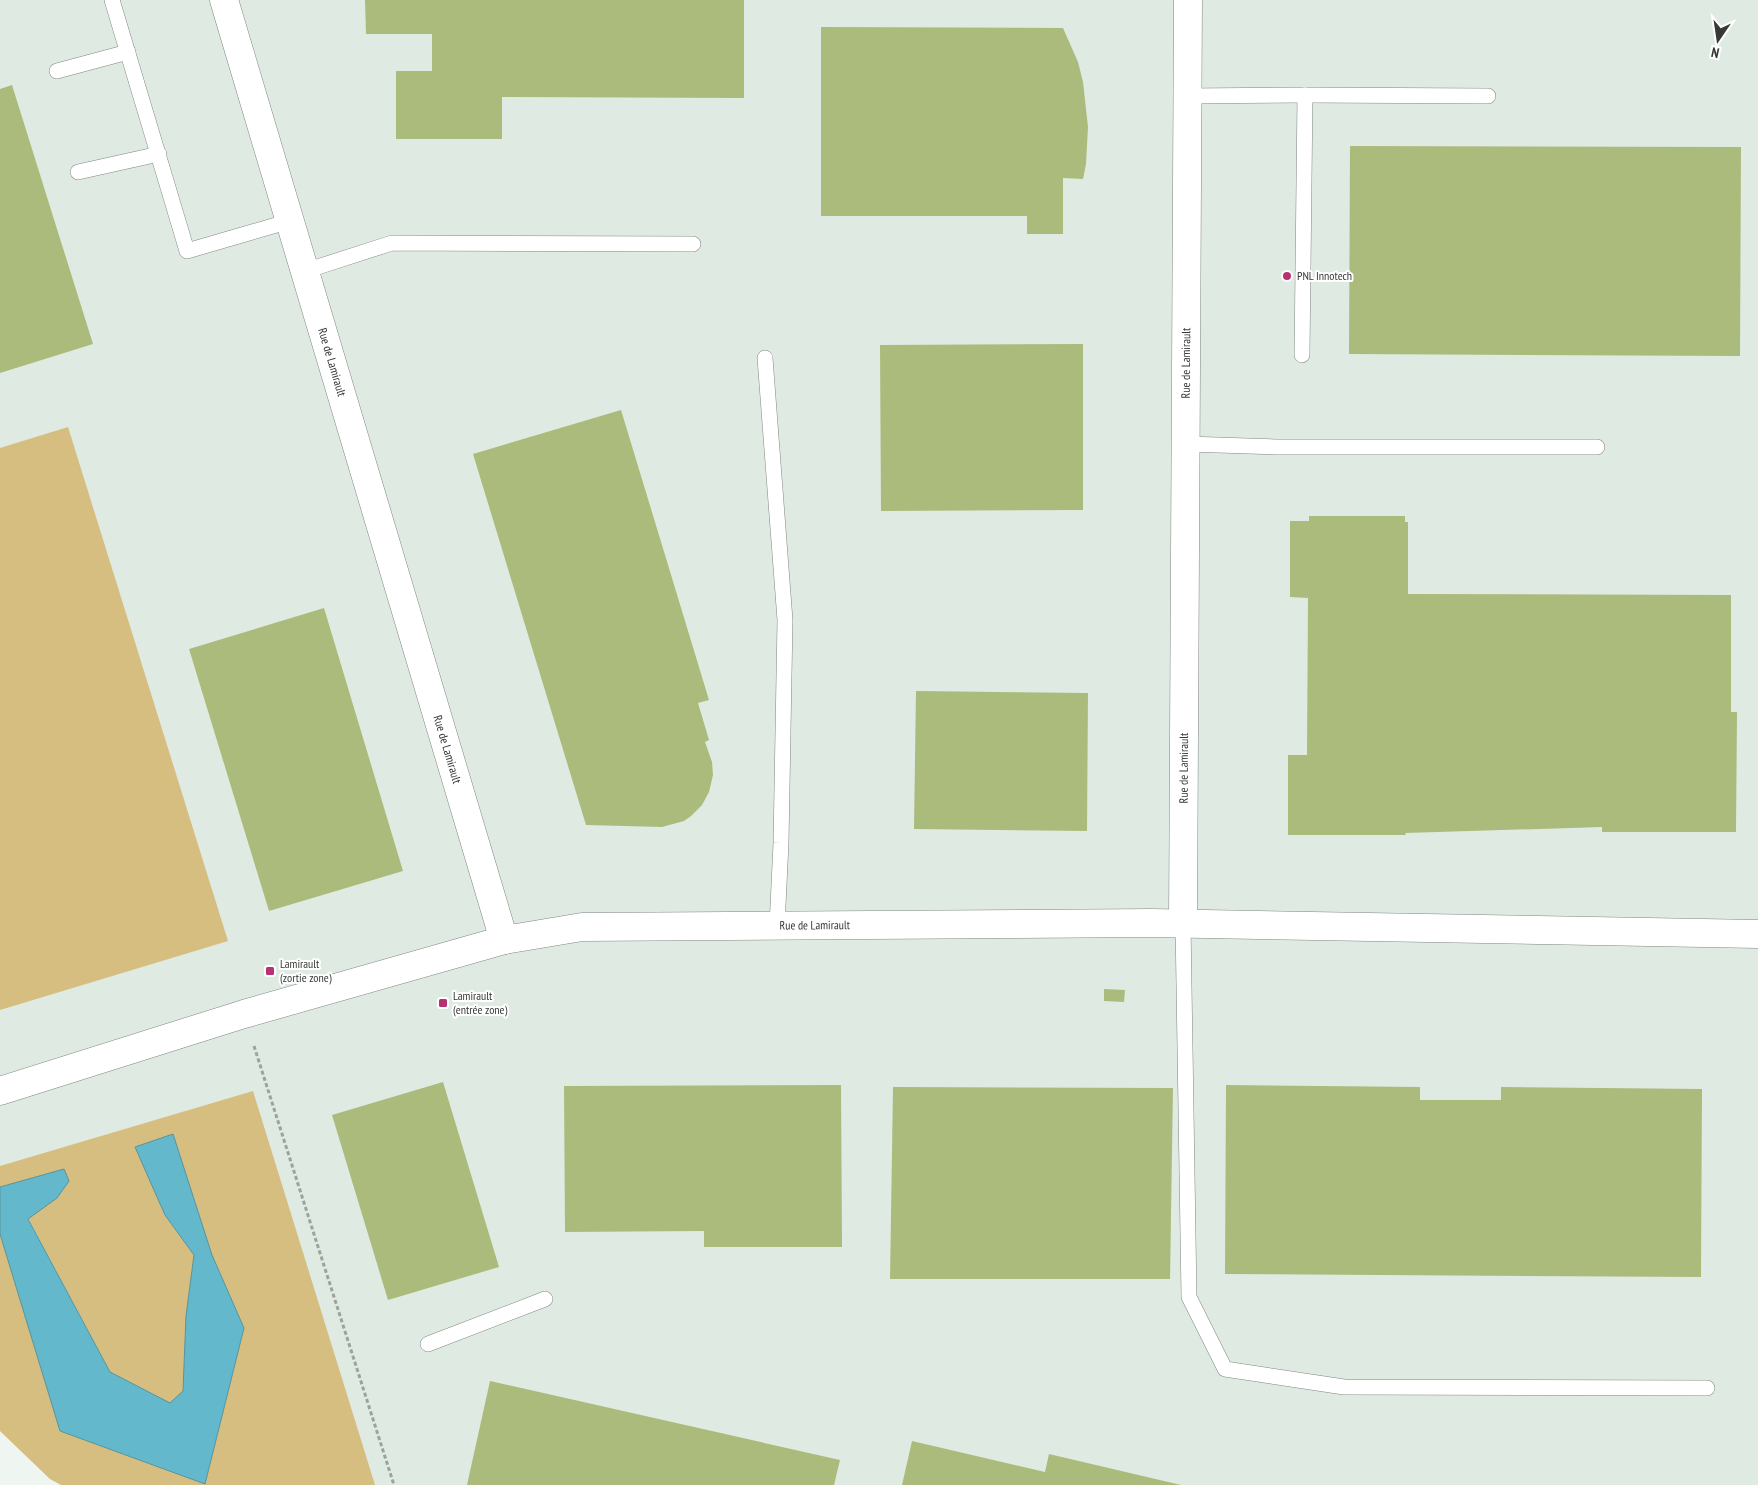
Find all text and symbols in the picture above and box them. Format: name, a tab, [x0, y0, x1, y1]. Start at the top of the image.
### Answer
north arrow	[1693, 15, 1743, 65]
text: N	[1709, 43, 1721, 62]
place label: PNL Innotech	[1297, 268, 1352, 283]
marker: PNL Innotech	[1281, 270, 1293, 282]
street label: Rue de Lamirault	[315, 326, 350, 399]
street label: Rue de Lamirault	[1178, 327, 1193, 398]
street label: Rue de Lamirault	[430, 713, 465, 786]
street label: Rue de Lamirault	[1176, 732, 1191, 803]
street label: Rue de Lamirault	[779, 917, 851, 933]
place label: Lamirault (zortie zone)	[280, 956, 332, 985]
marker: Lamirault (zortie zone)	[264, 965, 276, 977]
place label: Lamirault (entrée zone)	[453, 988, 508, 1017]
marker: Lamirault (entrée zone)	[437, 997, 449, 1009]

